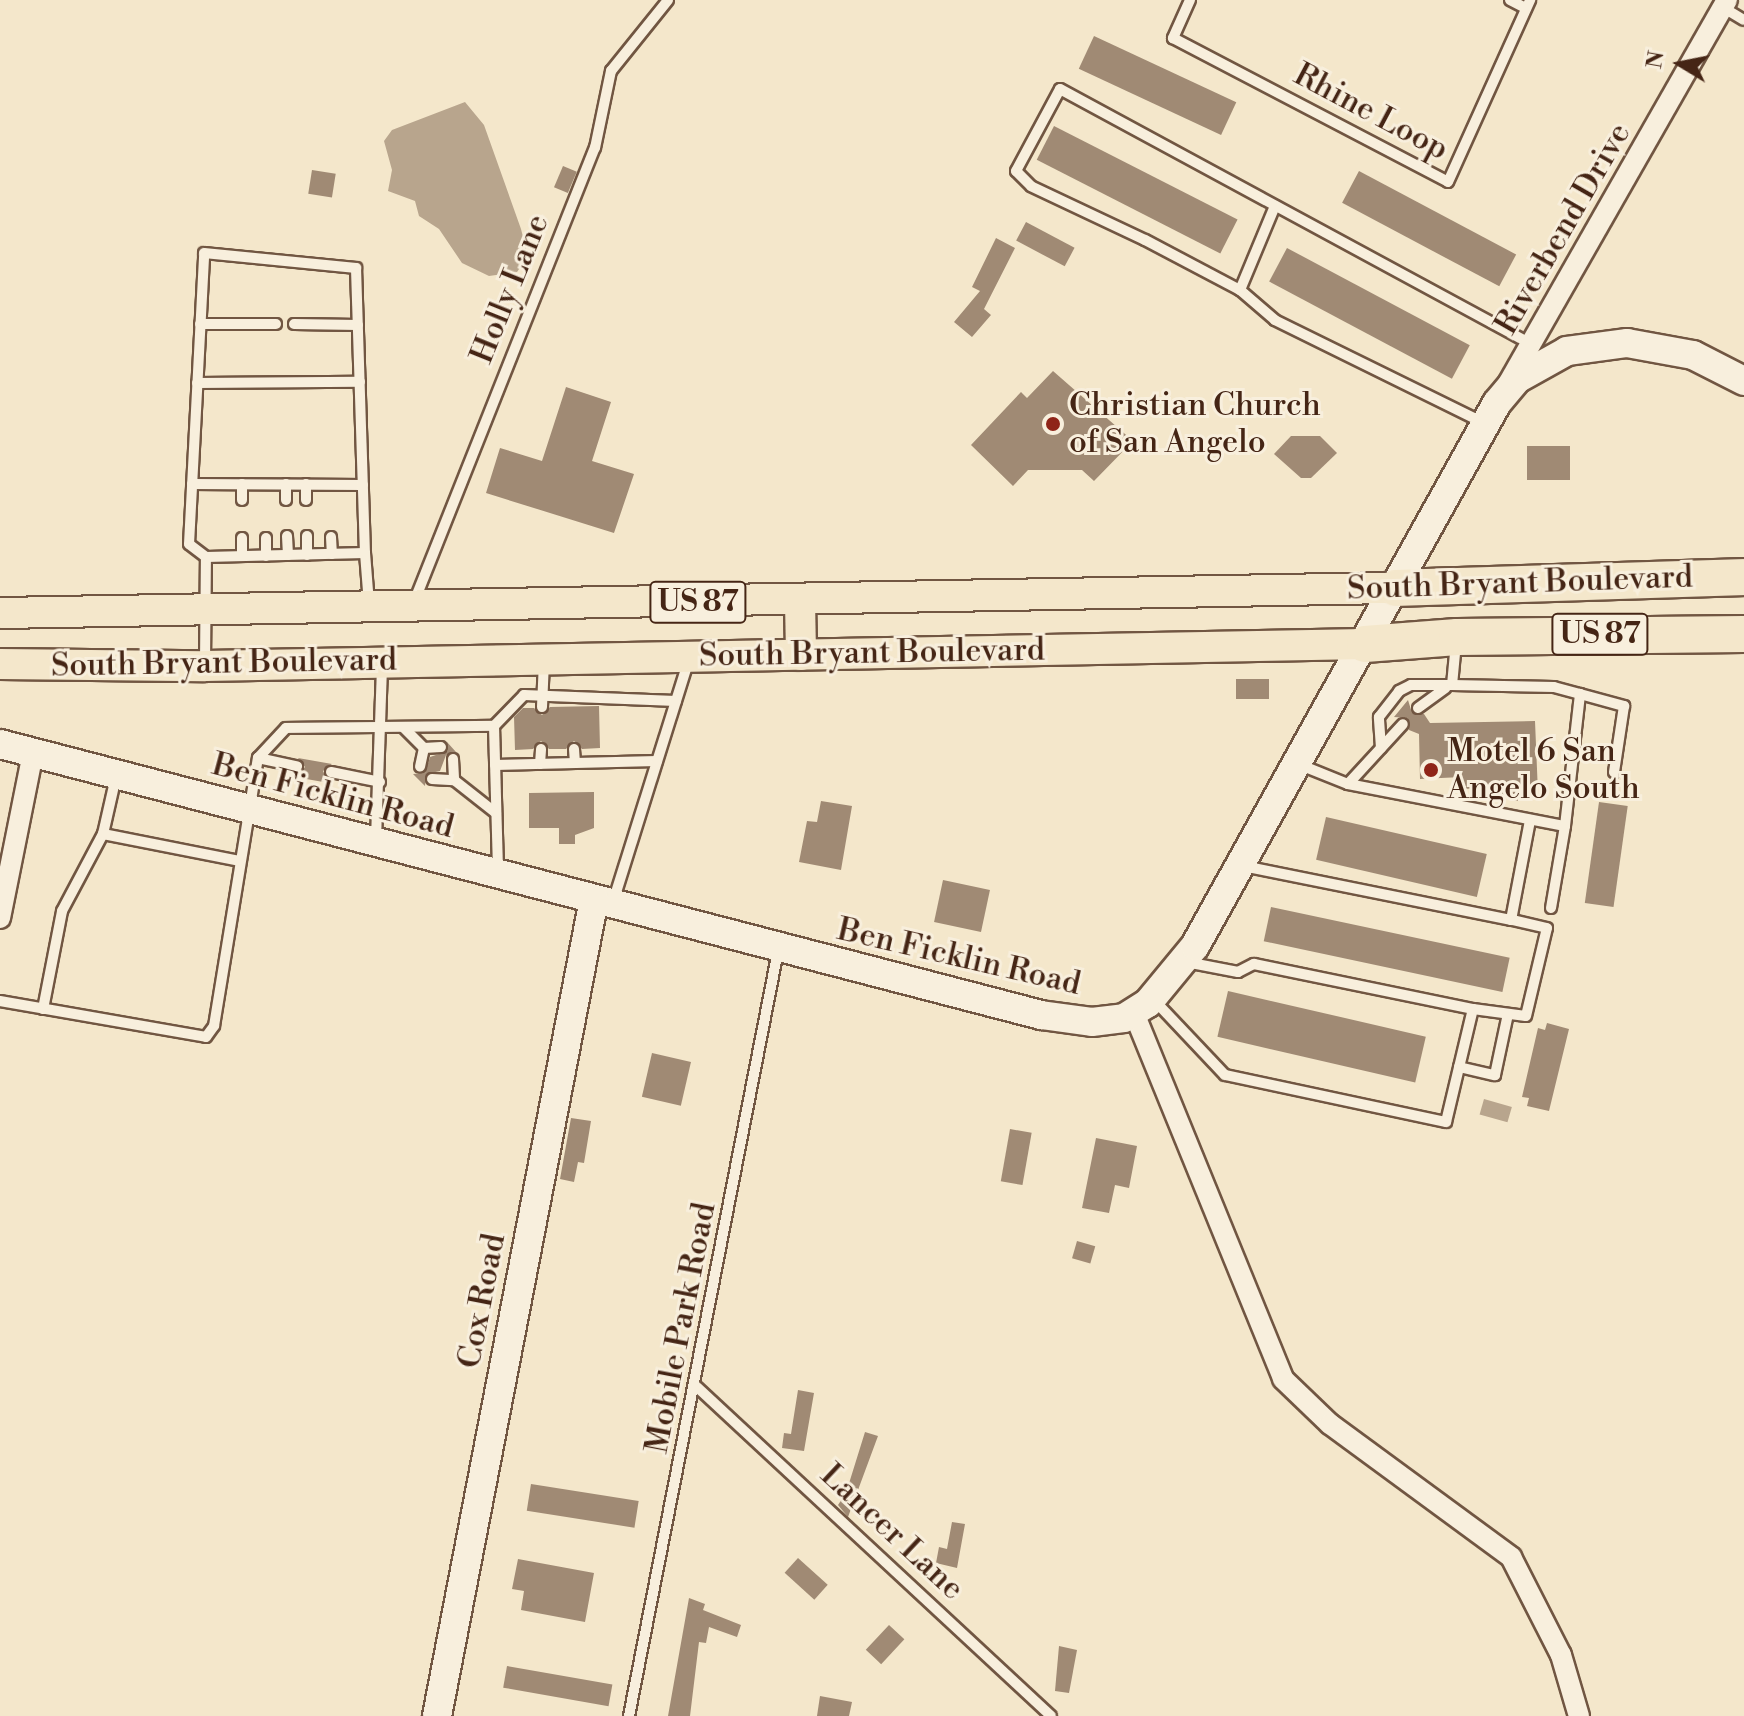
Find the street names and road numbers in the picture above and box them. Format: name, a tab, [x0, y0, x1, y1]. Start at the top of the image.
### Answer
street label: Rhine Loop	[1287, 55, 1455, 169]
street label: Riverbend Drive	[1487, 117, 1639, 341]
street label: Holly Lane	[463, 209, 557, 369]
street label: South Bryant Boulevard	[1346, 558, 1694, 608]
road number: US 87	[648, 576, 748, 628]
road number: US 87	[1550, 608, 1650, 660]
street label: South Bryant Boulevard	[699, 631, 1045, 675]
street label: South Bryant Boulevard	[51, 641, 397, 685]
street label: Ben Ficklin Road	[208, 745, 458, 847]
street label: Ben Ficklin Road	[834, 910, 1084, 1004]
street label: Mobile Park Road	[638, 1199, 724, 1457]
street label: Cox Road	[450, 1230, 514, 1372]
street label: Lancer Lane	[812, 1456, 972, 1608]

